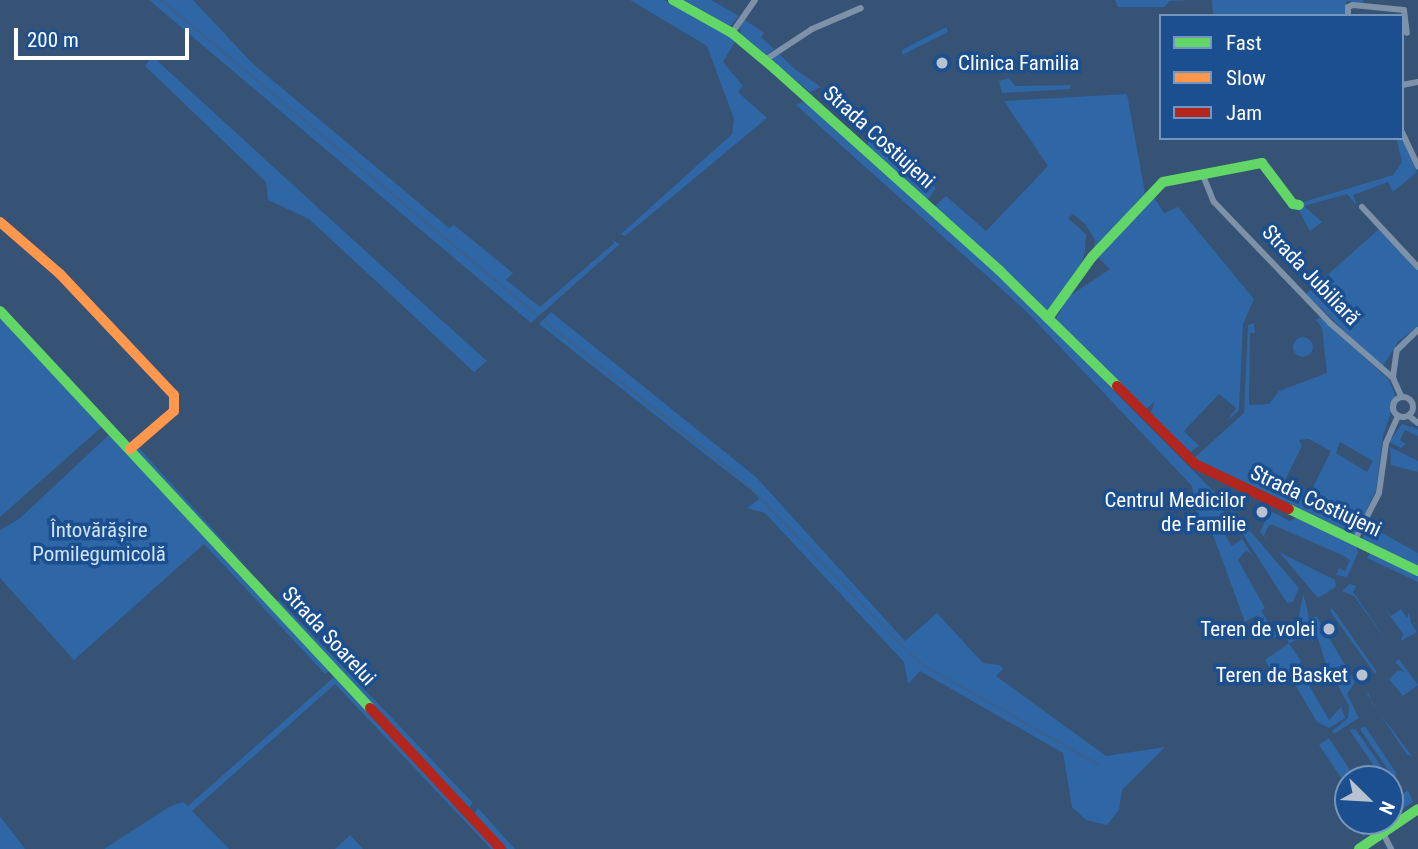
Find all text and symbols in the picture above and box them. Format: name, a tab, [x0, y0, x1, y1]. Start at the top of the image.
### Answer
scale bar	[18, 14, 192, 58]
legend	[1159, 14, 1404, 140]
text: 200 m	[27, 28, 79, 52]
text: Fast	[1226, 31, 1262, 55]
place label: Clinica Familia	[958, 50, 1079, 76]
marker: Clinica Familia	[932, 53, 952, 73]
text: Slow	[1226, 66, 1266, 90]
street label: Strada Costiujeni	[818, 80, 940, 194]
text: Jam	[1226, 101, 1262, 125]
street label: Strada Jubiliară	[1257, 220, 1365, 330]
street label: Strada Costiujeni	[1247, 460, 1385, 542]
place label: Centrul Medicilor de Familie	[1104, 487, 1246, 537]
marker: Centrul Medicilor de Familie	[1252, 502, 1272, 522]
park label: Întovărășire Pomilegumicolă	[32, 517, 166, 567]
street label: Strada Soarelui	[277, 581, 381, 691]
place label: Teren de volei	[1200, 616, 1315, 642]
marker: Teren de volei	[1321, 621, 1337, 637]
place label: Teren de Basket	[1216, 662, 1348, 688]
marker: Teren de Basket	[1354, 667, 1370, 683]
north arrow	[1334, 765, 1404, 835]
text: N	[1374, 798, 1400, 818]

